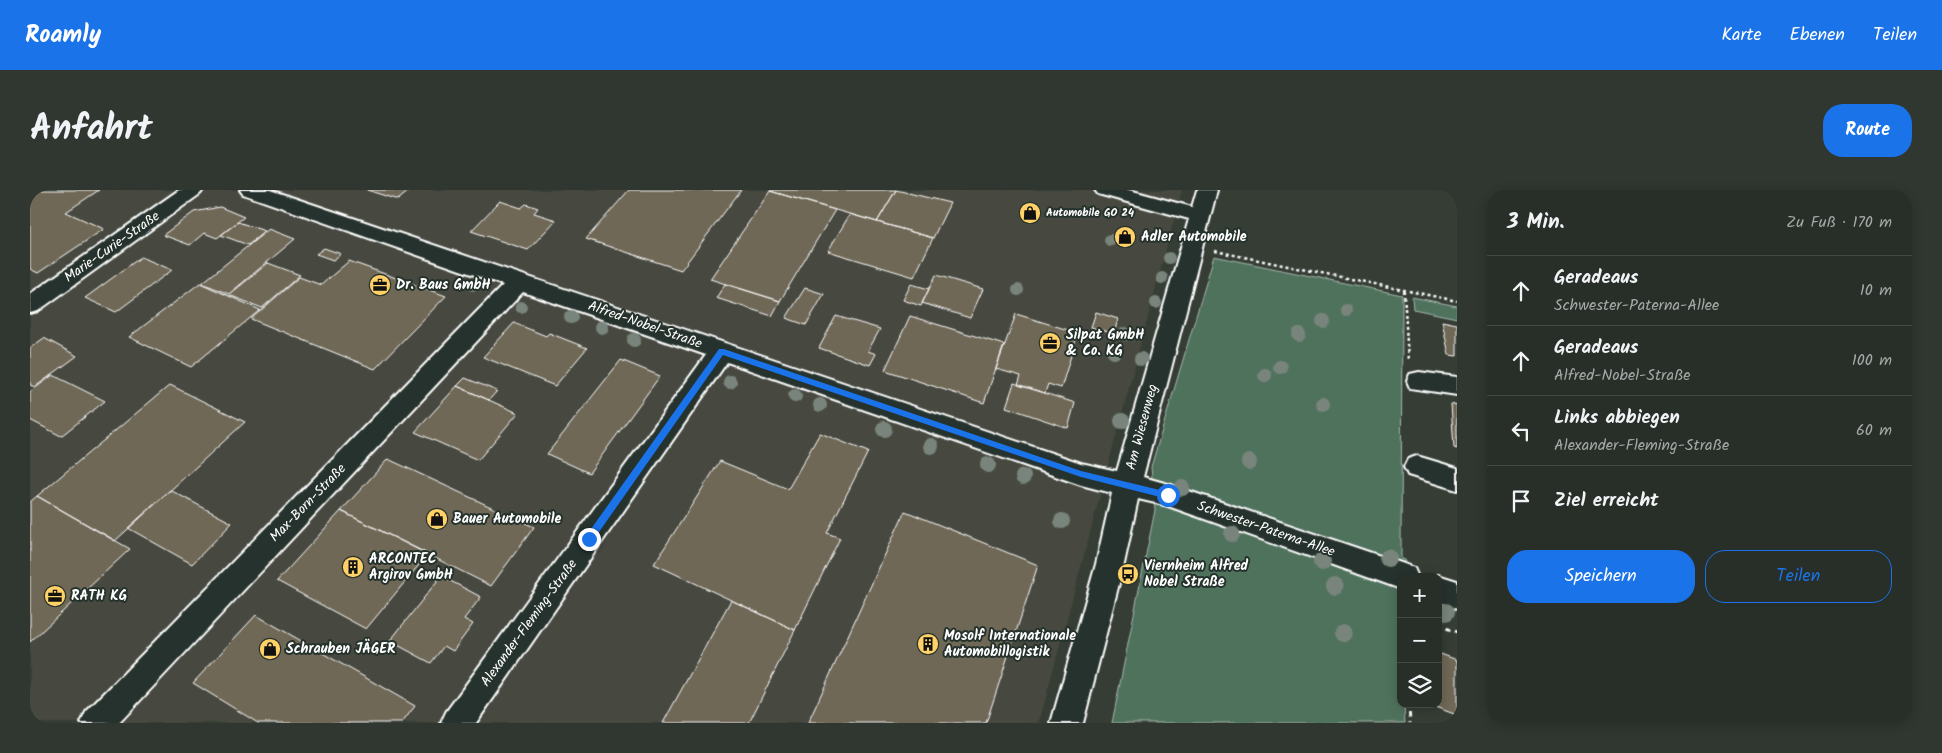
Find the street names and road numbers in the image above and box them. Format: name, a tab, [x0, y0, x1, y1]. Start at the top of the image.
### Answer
street label: Marie-Curie-Straße	[60, 205, 165, 288]
street label: Alfred-Nobel-Straße	[585, 295, 706, 355]
street label: Am Wiesenweg	[1120, 382, 1164, 472]
street label: Max-Born-Straße	[265, 458, 352, 547]
street label: Schwester-Paterna-Allee	[1194, 495, 1339, 563]
street label: Alexander-Fleming-Straße	[475, 554, 583, 691]

